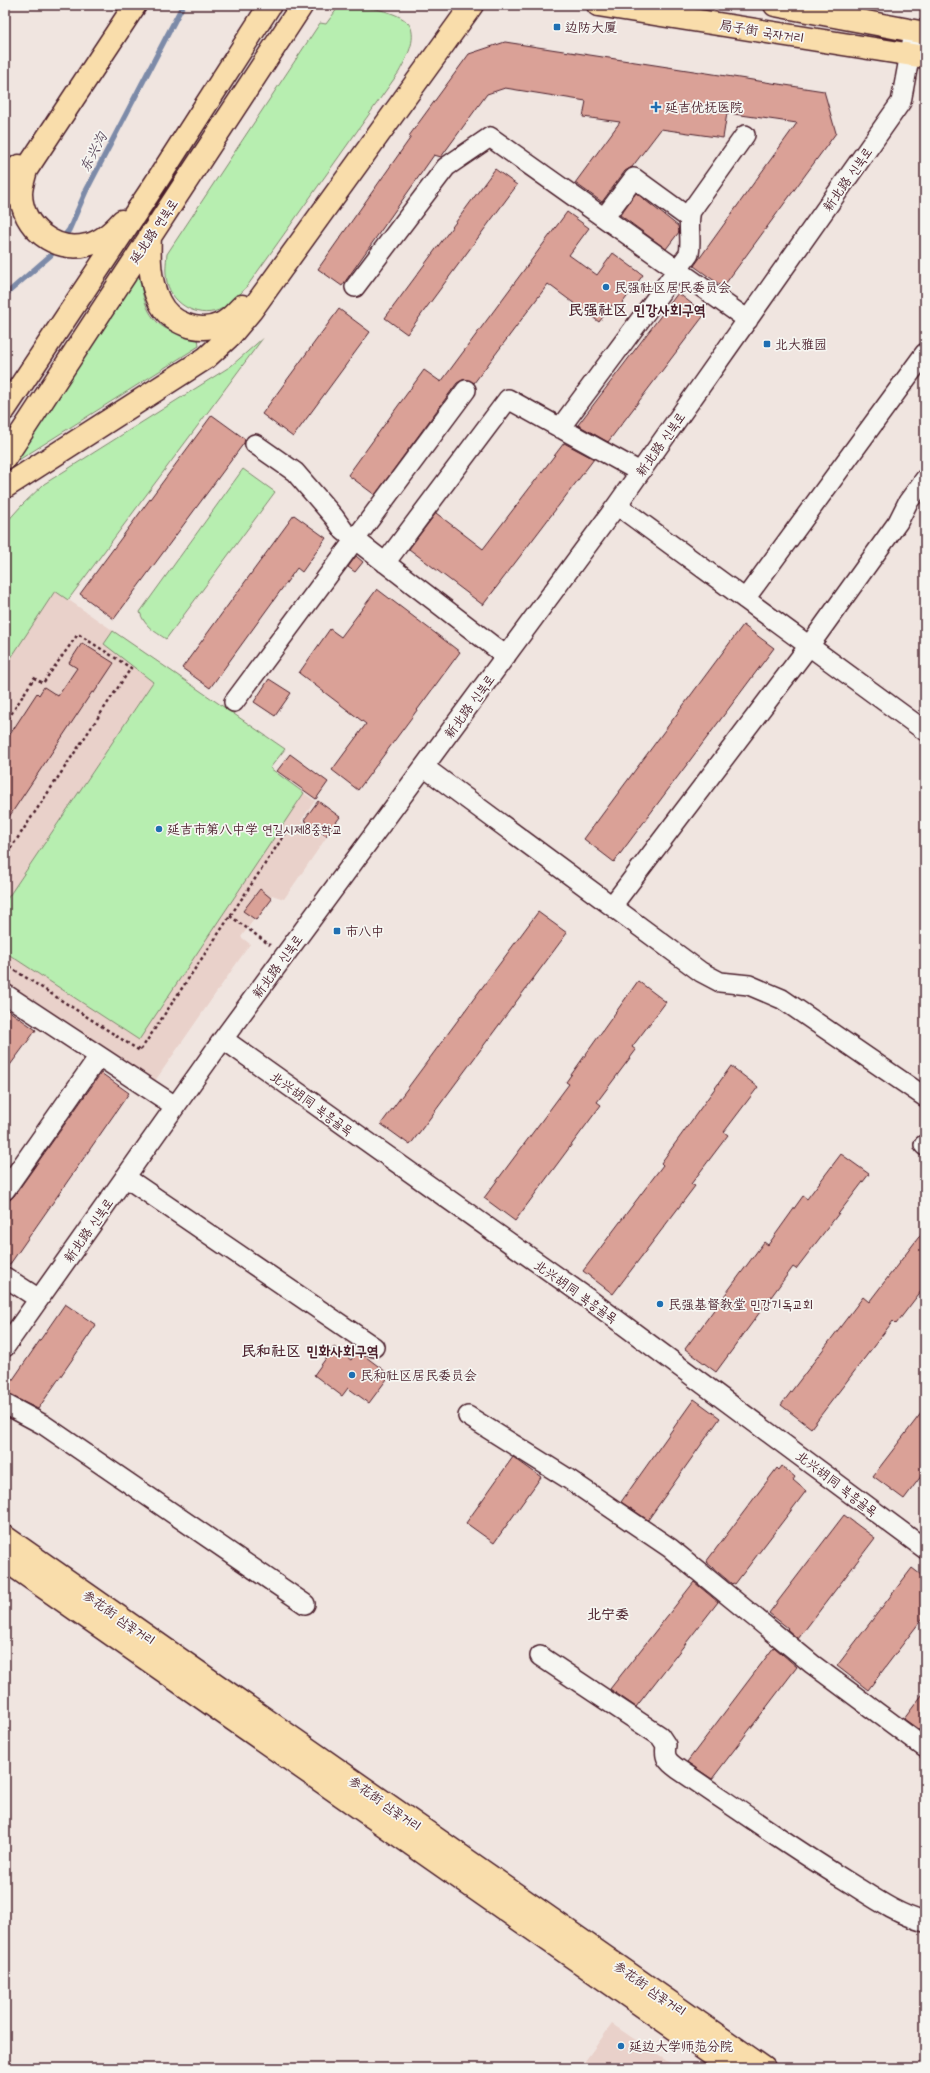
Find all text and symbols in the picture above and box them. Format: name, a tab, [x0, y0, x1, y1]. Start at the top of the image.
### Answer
street label: 局子街 국자거리	[719, 17, 805, 46]
place label: 边防大厦	[565, 20, 617, 35]
marker: 边防大厦	[552, 22, 562, 32]
place label: 延吉优抚医院	[665, 100, 743, 115]
marker: 延吉优抚医院	[650, 101, 662, 113]
water label: 东兴沟	[76, 128, 112, 175]
street label: 新北路 신북로	[820, 144, 875, 214]
street label: 延北路 연북로	[126, 196, 181, 266]
place label: 民强社区居民委员会	[614, 280, 731, 295]
marker: 民强社区居民委员会	[601, 282, 611, 292]
district label: 民强社区 민강사회구역	[568, 301, 706, 319]
place label: 北大雅园	[775, 337, 827, 352]
marker: 北大雅园	[762, 339, 772, 349]
street label: 新北路 신북로	[633, 409, 688, 479]
street label: 新北路 신북로	[441, 672, 497, 741]
place label: 延吉市第八中学 연길시제8중학교	[167, 822, 342, 837]
marker: 延吉市第八中学 연길시제8중학교	[154, 824, 164, 834]
place label: 市八中	[345, 924, 384, 939]
marker: 市八中	[332, 926, 342, 936]
street label: 新北路 신북로	[249, 932, 305, 1001]
street label: 北兴胡同 북흥골목	[268, 1068, 356, 1138]
street label: 新北路 신북로	[61, 1195, 116, 1265]
street label: 北兴胡同 북흥골목	[531, 1257, 620, 1326]
place label: 民强基督教堂 민강기독교회	[668, 1297, 813, 1312]
marker: 民强基督教堂 민강기독교회	[655, 1299, 665, 1309]
district label: 民和社区 민화사회구역	[241, 1342, 379, 1360]
place label: 民和社区居民委员会	[360, 1368, 477, 1383]
marker: 民和社区居民委员会	[347, 1370, 357, 1380]
street label: 北兴胡同 북흥골목	[793, 1448, 880, 1519]
street label: 参花街 삼꽃거리	[80, 1587, 158, 1648]
district label: 北宁委	[587, 1606, 629, 1623]
street label: 参花街 삼꽃거리	[346, 1773, 424, 1834]
street label: 参花街 삼꽃거리	[611, 1958, 689, 2019]
place label: 延边大学师范分院	[629, 2039, 733, 2054]
marker: 延边大学师范分院	[616, 2041, 626, 2051]

